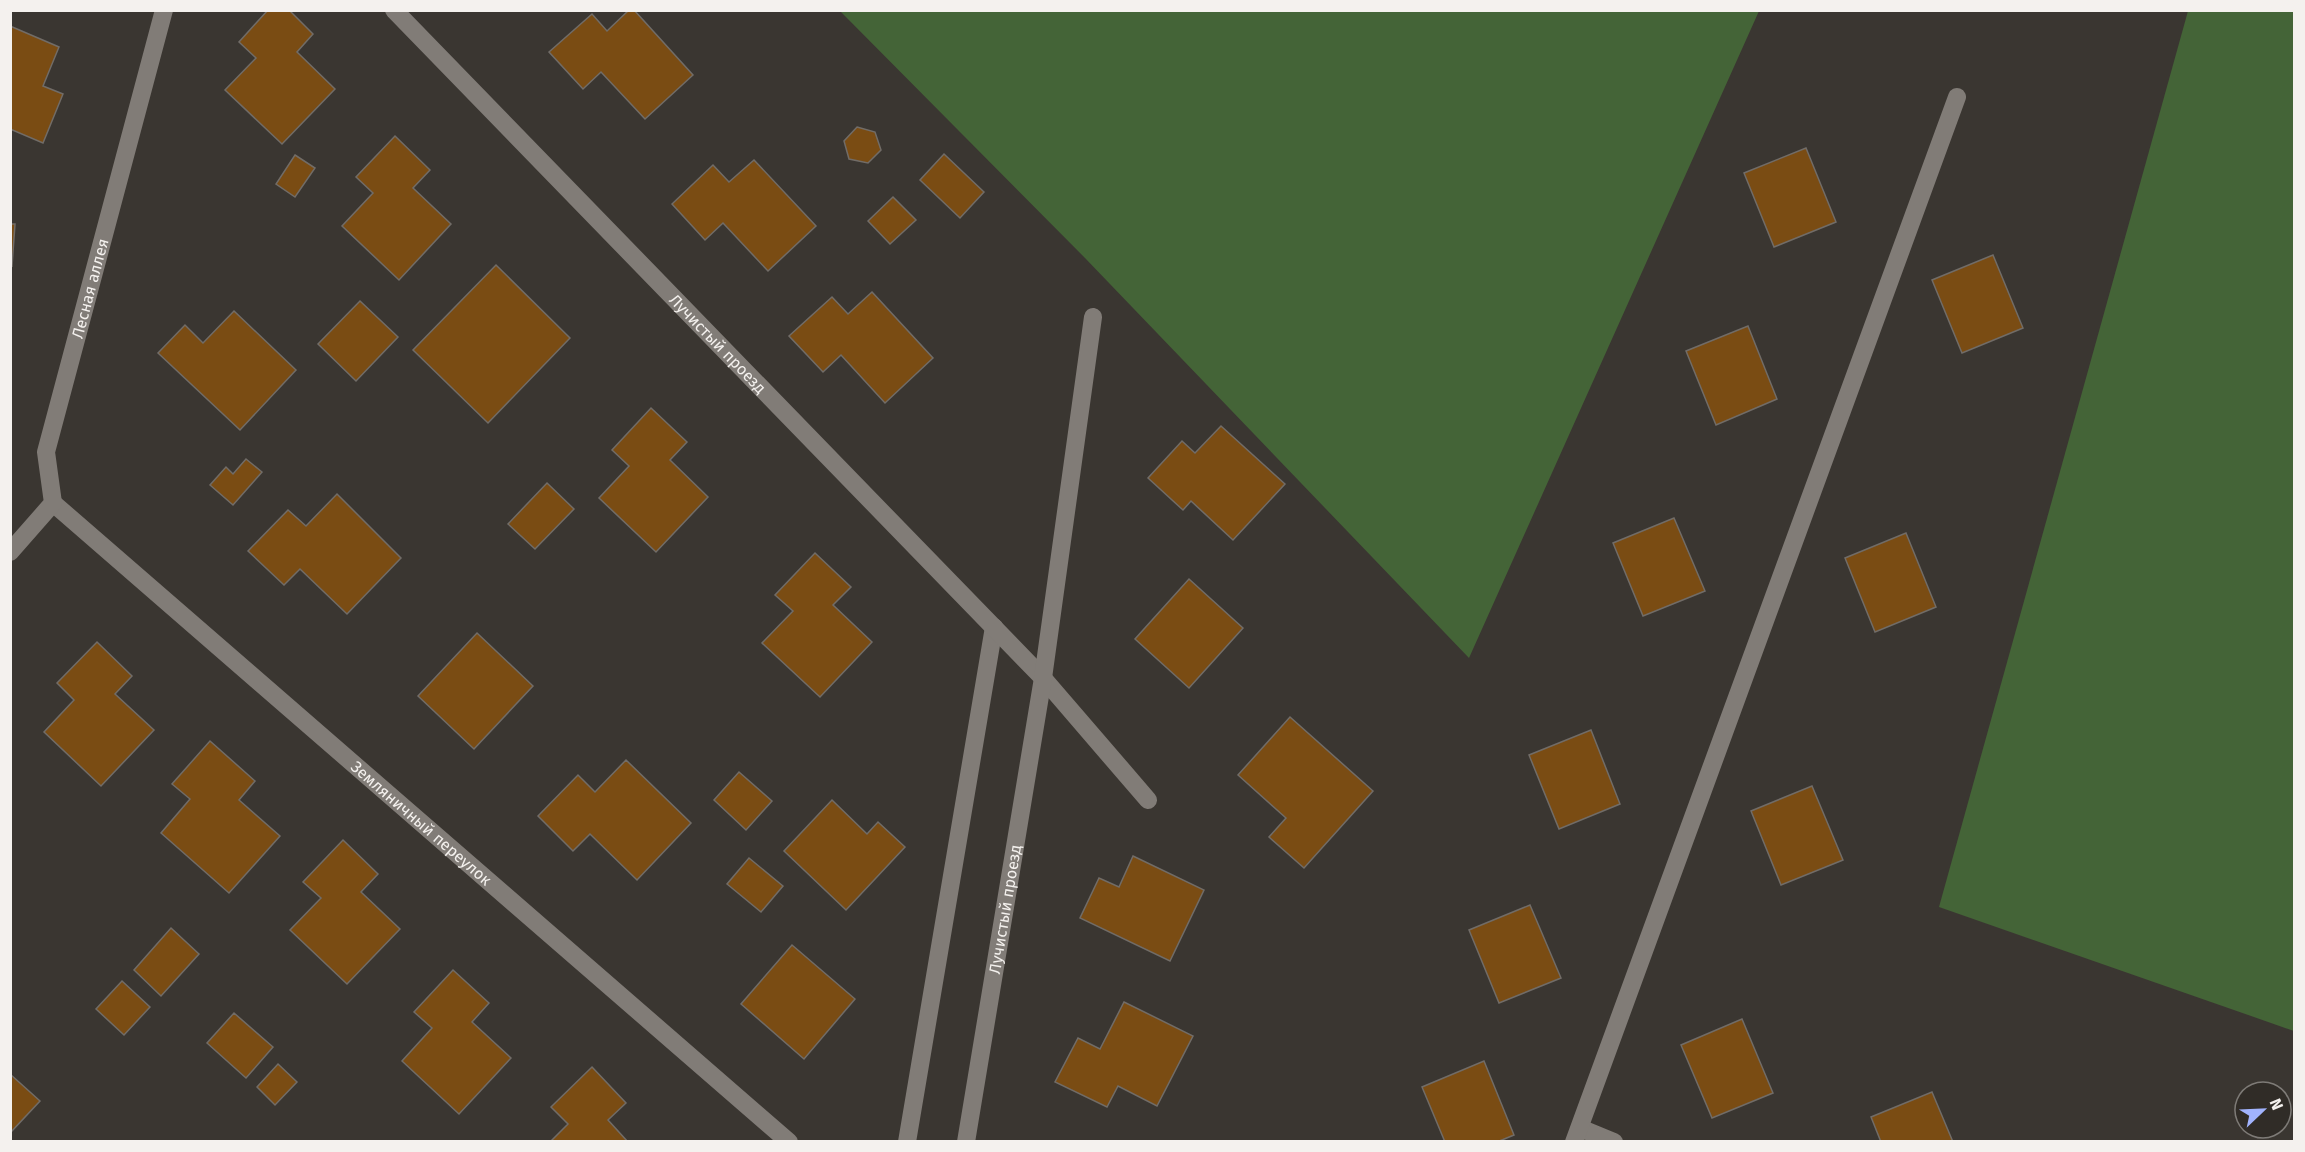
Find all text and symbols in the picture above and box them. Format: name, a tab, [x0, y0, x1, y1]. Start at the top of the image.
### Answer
street label: Лесная аллея	[68, 236, 113, 341]
street label: Лучистый проезд	[665, 290, 770, 397]
street label: Земляничный переулок	[347, 757, 496, 890]
street label: Лучистый проезд	[985, 843, 1025, 975]
north arrow	[2233, 1080, 2293, 1140]
text: N	[2266, 1096, 2287, 1113]

